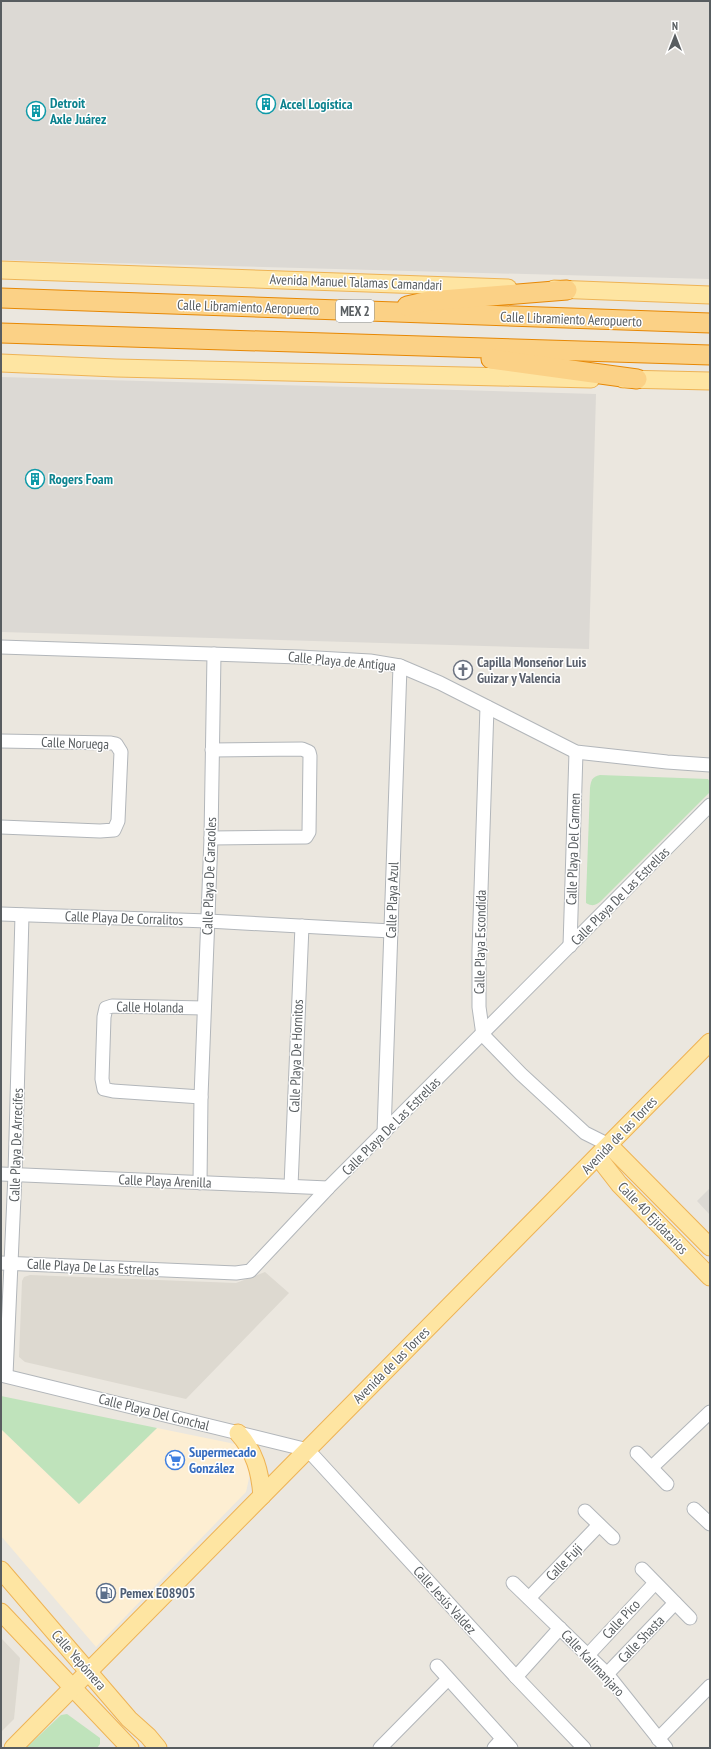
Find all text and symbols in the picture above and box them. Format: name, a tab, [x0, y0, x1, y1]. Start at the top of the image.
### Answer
north arrow	[655, 16, 695, 56]
text: N	[672, 19, 678, 33]
building icon: Accel Logística	[255, 93, 277, 115]
place label: Detroit Axle Juárez	[49, 94, 106, 128]
place label: Accel Logística	[279, 95, 353, 113]
building icon: Detroit Axle Juárez	[25, 100, 47, 122]
street label: Avenida Manuel Talamas Camandari	[269, 270, 443, 294]
street label: Calle Libramiento Aeropuerto	[177, 296, 319, 318]
road number: MEX 2	[336, 300, 374, 322]
street label: Calle Libramiento Aeropuerto	[500, 308, 642, 330]
building icon: Rogers Foam	[24, 468, 46, 490]
place label: Rogers Foam	[49, 470, 113, 488]
street label: Calle Playa de Antigua	[287, 647, 397, 675]
place label: Capilla Monseñor Luis Guizar y Valencia	[477, 653, 586, 687]
church icon: Capilla Monseñor Luis Guizar y Valencia	[452, 659, 474, 681]
street label: Calle Noruega	[41, 733, 109, 753]
street label: Calle Playa Del Carmen	[562, 793, 584, 905]
street label: Calle Playa De Caracoles	[198, 816, 220, 935]
street label: Calle Playa De Las Estrellas	[567, 843, 673, 949]
street label: Calle Playa Azul	[382, 861, 402, 939]
street label: Calle Playa Escondida	[470, 890, 490, 994]
street label: Calle Playa De Corralitos	[65, 907, 184, 929]
street label: Calle Holanda	[116, 997, 184, 1017]
street label: Calle Playa De Hornitos	[285, 999, 307, 1113]
street label: Calle Playa De Las Estrellas	[338, 1073, 444, 1179]
street label: Calle Playa De Arrecifes	[5, 1088, 27, 1202]
street label: Avenida de las Torres	[577, 1092, 661, 1178]
street label: Calle Playa Arenilla	[118, 1170, 212, 1192]
street label: Calle 40 Ejidatarios	[614, 1178, 692, 1258]
street label: Calle Playa De Las Estrellas	[27, 1255, 160, 1279]
street label: Avenida de las Torres	[349, 1323, 433, 1407]
street label: Calle Playa Del Conchal	[97, 1390, 212, 1435]
place label: Supermecado González	[189, 1443, 256, 1477]
supermarket icon: Supermecado González	[164, 1449, 186, 1471]
street label: Calle Fuji	[542, 1540, 586, 1584]
street label: Calle Jesús Valdez	[410, 1562, 480, 1638]
fuel station icon: Pemex E08905	[95, 1582, 117, 1604]
place label: Pemex E08905	[120, 1584, 195, 1602]
street label: Calle Pico	[598, 1596, 644, 1642]
street label: Calle Shasta	[614, 1612, 668, 1666]
street label: Calle Yepómera	[48, 1626, 110, 1694]
street label: Calle Kalimanjaro	[557, 1626, 629, 1700]

